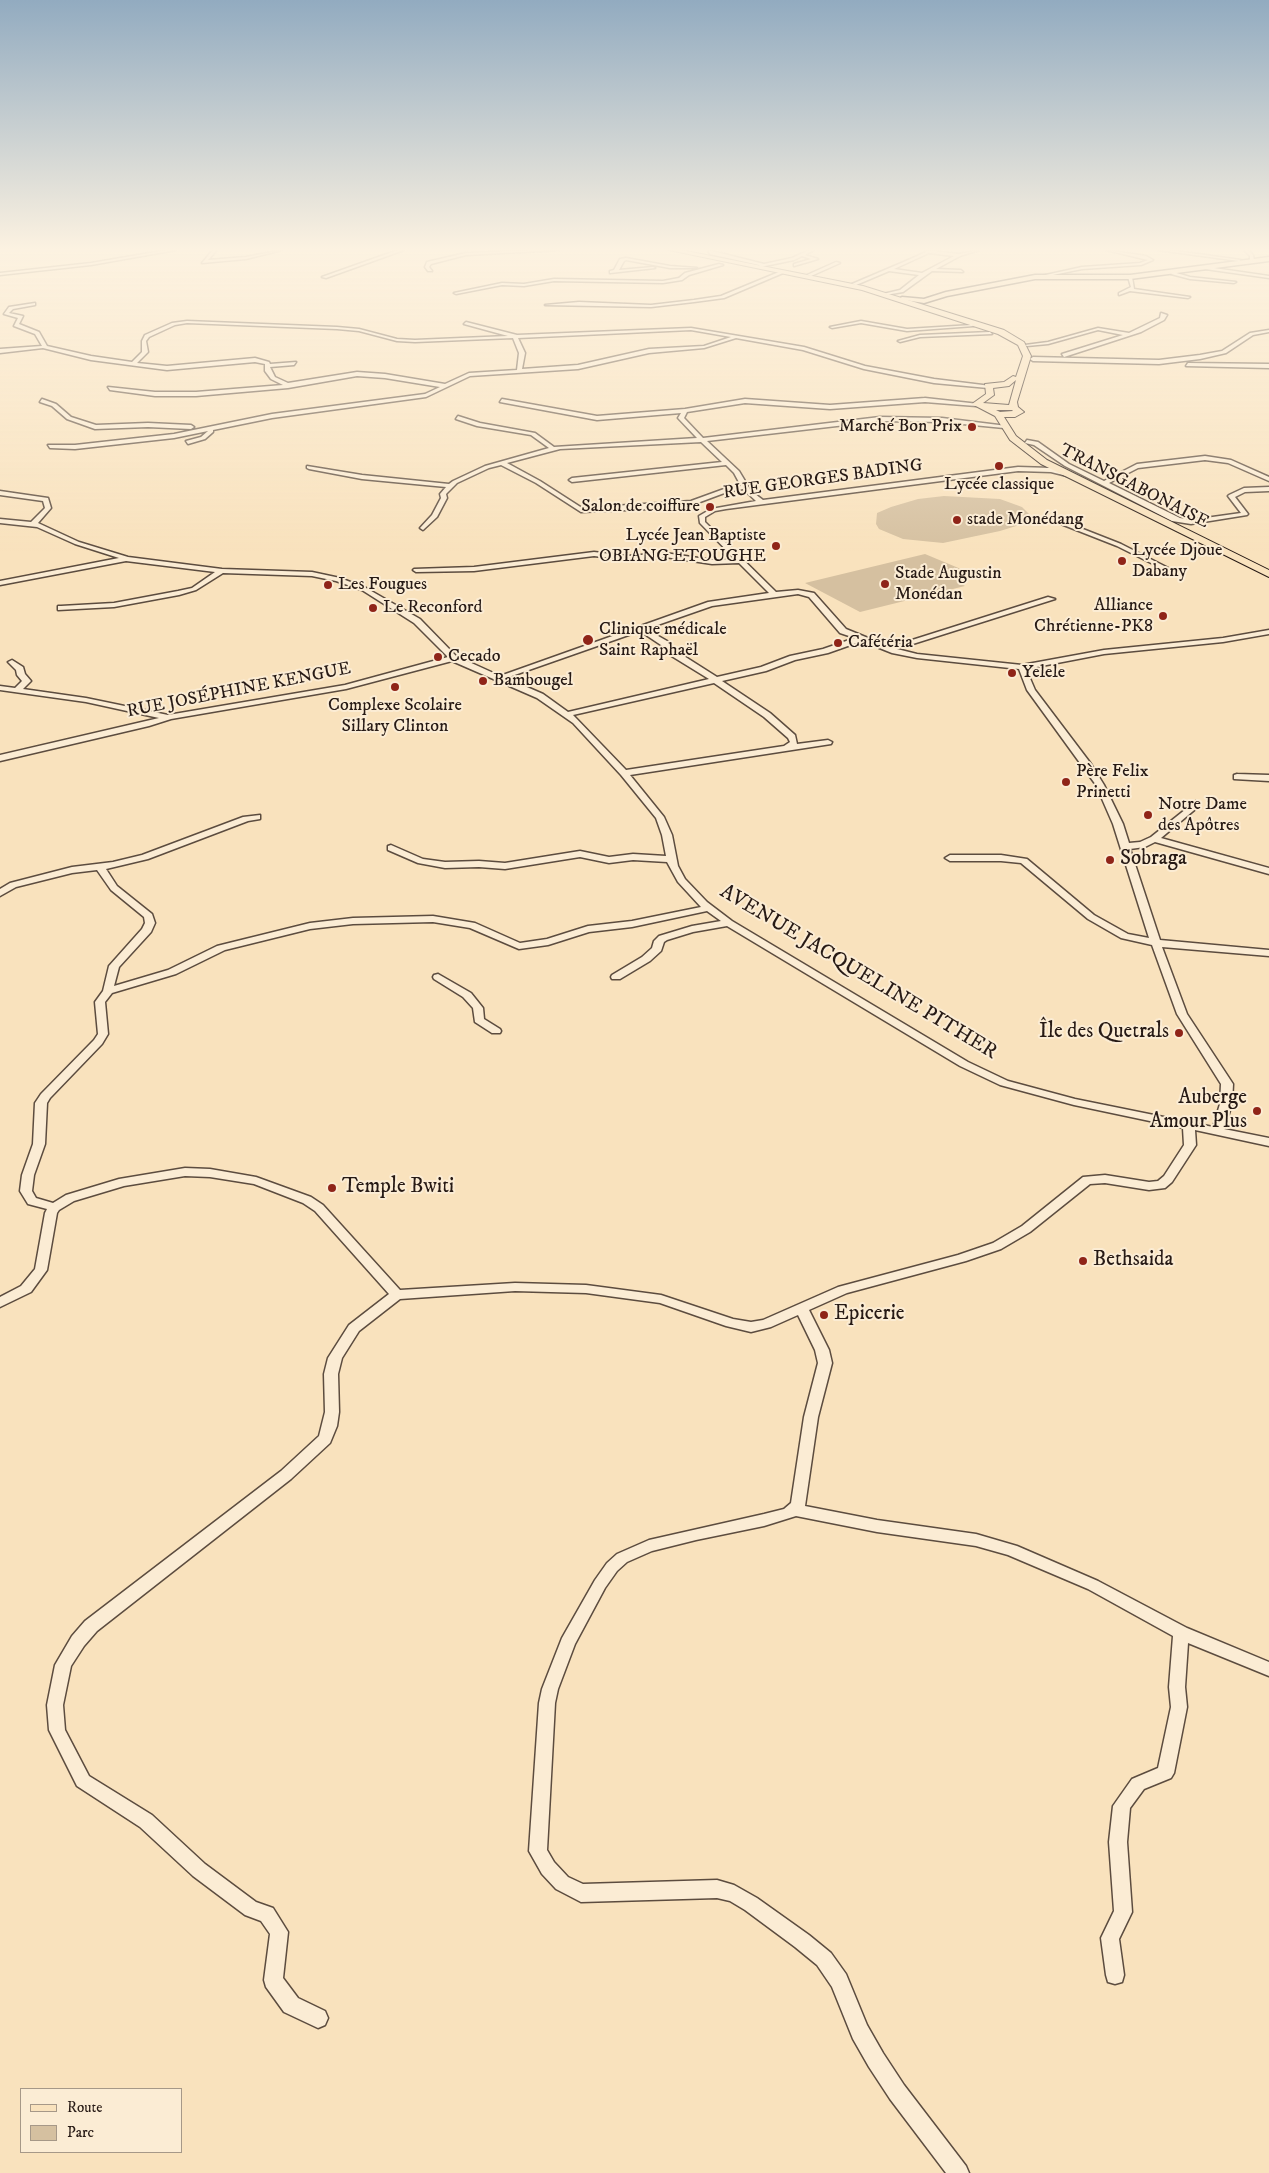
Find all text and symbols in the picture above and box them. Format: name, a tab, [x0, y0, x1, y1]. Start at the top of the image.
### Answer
place label: Marché Bon Prix	[839, 416, 962, 438]
marker: Marché Bon Prix	[966, 421, 978, 433]
street label: TRANSGABONAISE	[1056, 440, 1212, 534]
street label: RUE GEORGES BADING	[722, 455, 924, 505]
marker: Lycée classique	[993, 460, 1005, 472]
place label: Lycée classique	[944, 474, 1054, 496]
place label: Salon de coiffure	[581, 496, 700, 518]
marker: Salon de coiffure	[704, 501, 716, 513]
place label: stade Monédang	[967, 509, 1083, 531]
marker: stade Monédang	[951, 514, 963, 526]
place label: Lycée Jean Baptiste OBIANG ETOUGHE	[599, 525, 766, 568]
marker: Lycée Jean Baptiste OBIANG ETOUGHE	[770, 540, 782, 552]
place label: Lycée Djoue Dabany	[1132, 540, 1222, 582]
marker: Lycée Djoue Dabany	[1116, 555, 1128, 567]
place label: Stade Augustin Monédan	[895, 563, 1002, 606]
place label: Les Fougues	[338, 574, 427, 596]
marker: Stade Augustin Monédan	[879, 578, 891, 590]
marker: Les Fougues	[322, 579, 334, 591]
place label: Alliance Chrétienne-PK8	[1034, 595, 1153, 638]
place label: Le Reconford	[383, 597, 482, 619]
marker: Le Reconford	[367, 602, 379, 614]
marker: Alliance Chrétienne-PK8	[1157, 610, 1169, 622]
place label: Clinique médicale Saint Raphaël	[599, 619, 727, 662]
place label: Cafétéria	[848, 632, 913, 654]
marker: Clinique médicale Saint Raphaël	[581, 633, 595, 647]
marker: Cafétéria	[832, 637, 844, 649]
place label: Cecado	[448, 646, 501, 668]
marker: Cecado	[432, 651, 444, 663]
street label: RUE JOSÉPHINE KENGUE	[125, 659, 353, 723]
place label: Yelele	[1022, 662, 1065, 684]
marker: Yelele	[1006, 667, 1018, 679]
place label: Bambougel	[493, 670, 573, 692]
marker: Bambougel	[477, 675, 489, 687]
marker: Complexe Scolaire Sillary Clinton	[389, 681, 401, 693]
place label: Complexe Scolaire Sillary Clinton	[328, 695, 462, 738]
place label: Père Felix Prinetti	[1076, 761, 1149, 804]
marker: Père Felix Prinetti	[1060, 776, 1072, 788]
place label: Notre Dame des Apôtres	[1158, 794, 1247, 836]
marker: Notre Dame des Apôtres	[1142, 809, 1154, 821]
place label: Sobraga	[1120, 847, 1187, 873]
marker: Sobraga	[1104, 854, 1116, 866]
street label: AVENUE JACQUELINE PITHER	[715, 880, 1001, 1066]
place label: Île des Quetrals	[1039, 1020, 1169, 1046]
marker: Île des Quetrals	[1173, 1027, 1185, 1039]
place label: Auberge Amour Plus	[1150, 1086, 1247, 1136]
marker: Auberge Amour Plus	[1251, 1105, 1263, 1117]
place label: Temple Bwiti	[342, 1175, 454, 1201]
marker: Temple Bwiti	[326, 1182, 338, 1194]
place label: Bethsaida	[1093, 1248, 1173, 1274]
marker: Bethsaida	[1077, 1255, 1089, 1267]
place label: Epicerie	[834, 1302, 904, 1328]
marker: Epicerie	[818, 1309, 830, 1321]
legend	[20, 2088, 182, 2153]
text: Route	[67, 2098, 102, 2117]
text: Parc	[67, 2123, 94, 2142]

